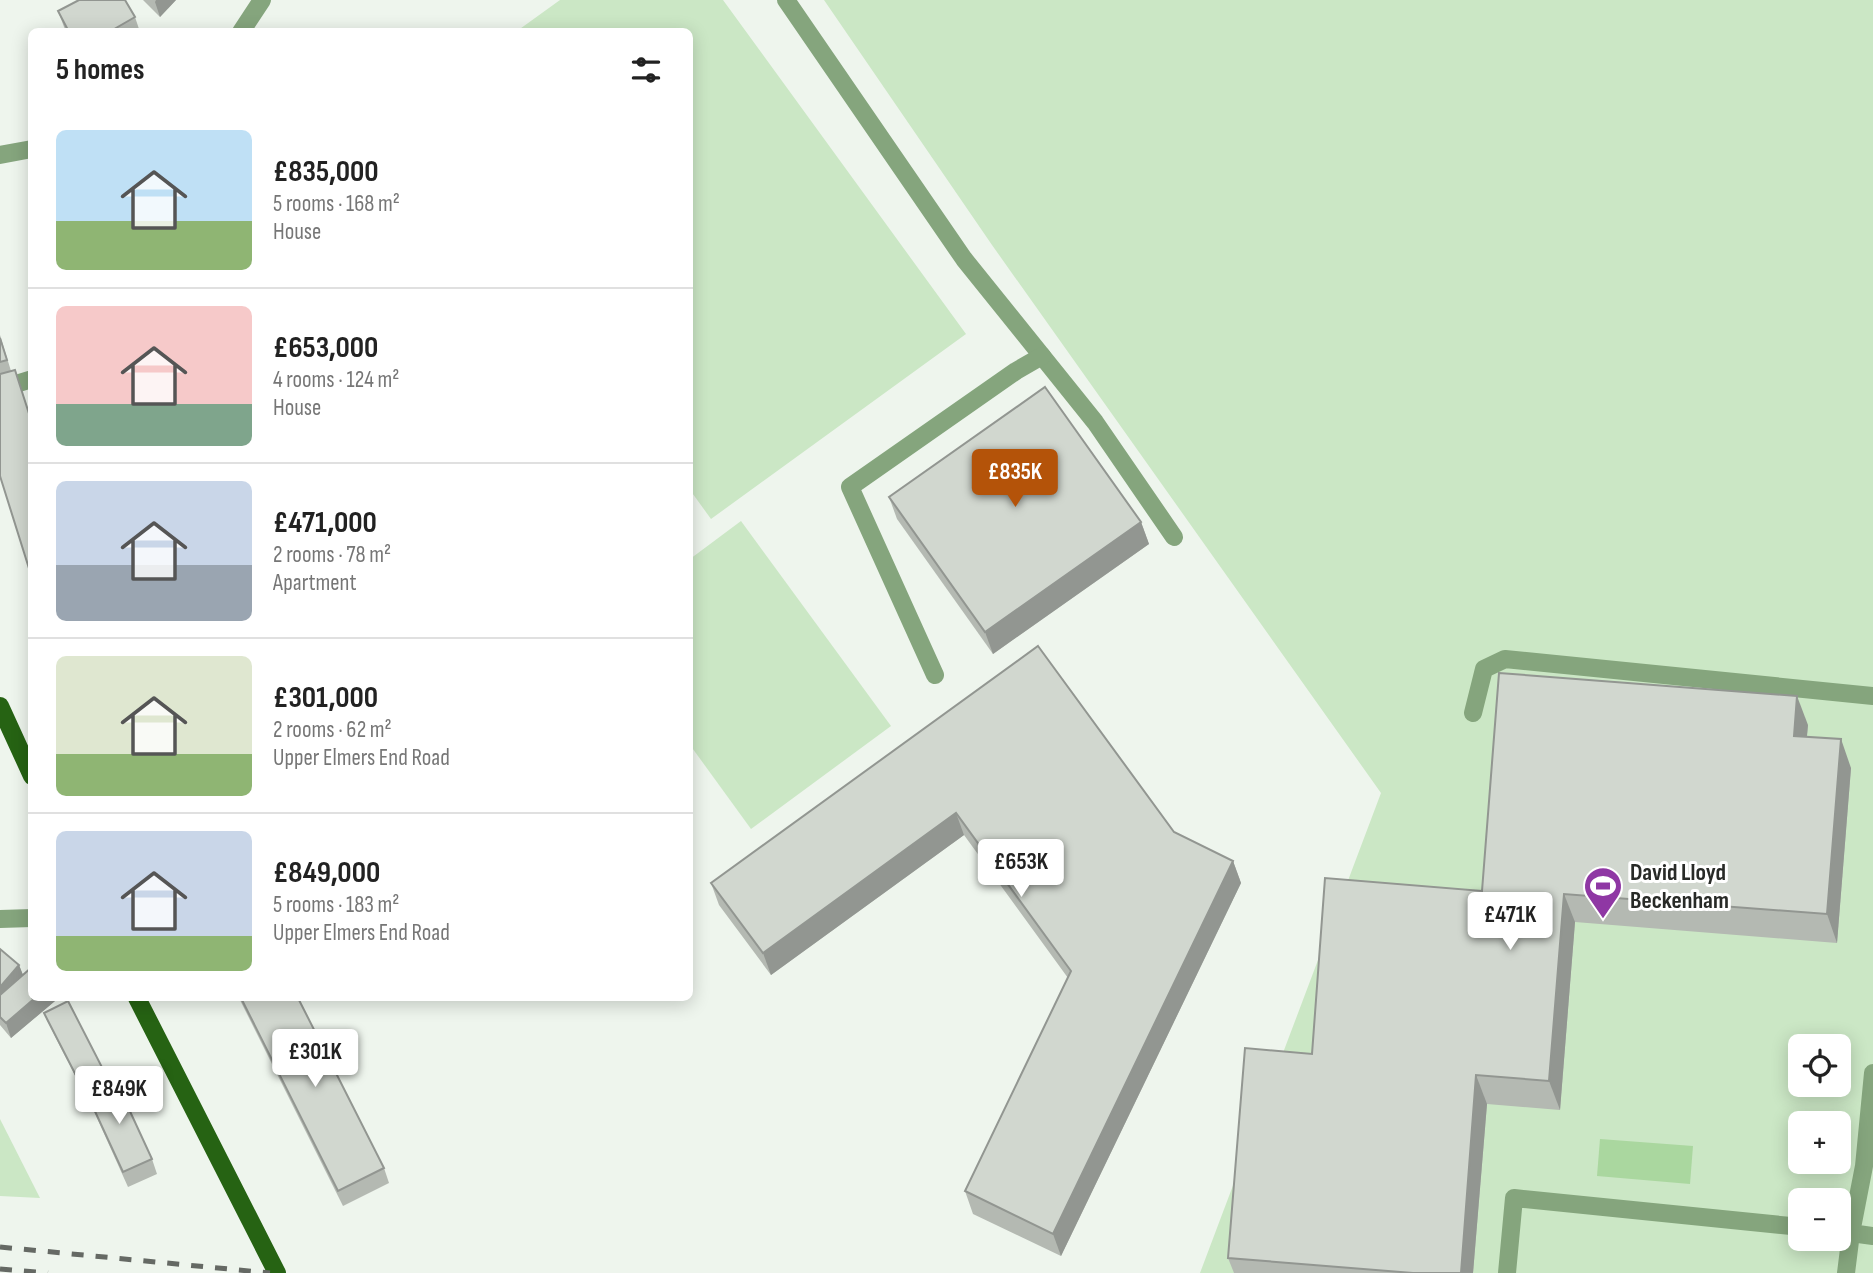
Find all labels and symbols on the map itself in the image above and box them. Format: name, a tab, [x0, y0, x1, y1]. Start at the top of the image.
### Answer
pin: £835K	[966, 449, 1064, 509]
pin: £653K	[972, 839, 1070, 899]
place label: David Lloyd Beckenham	[1630, 858, 1729, 915]
sports icon: David Lloyd Beckenham	[1582, 865, 1624, 920]
pin: £471K	[1461, 892, 1559, 952]
pin: £301K	[266, 1030, 364, 1089]
pin: £849K	[70, 1066, 168, 1126]

